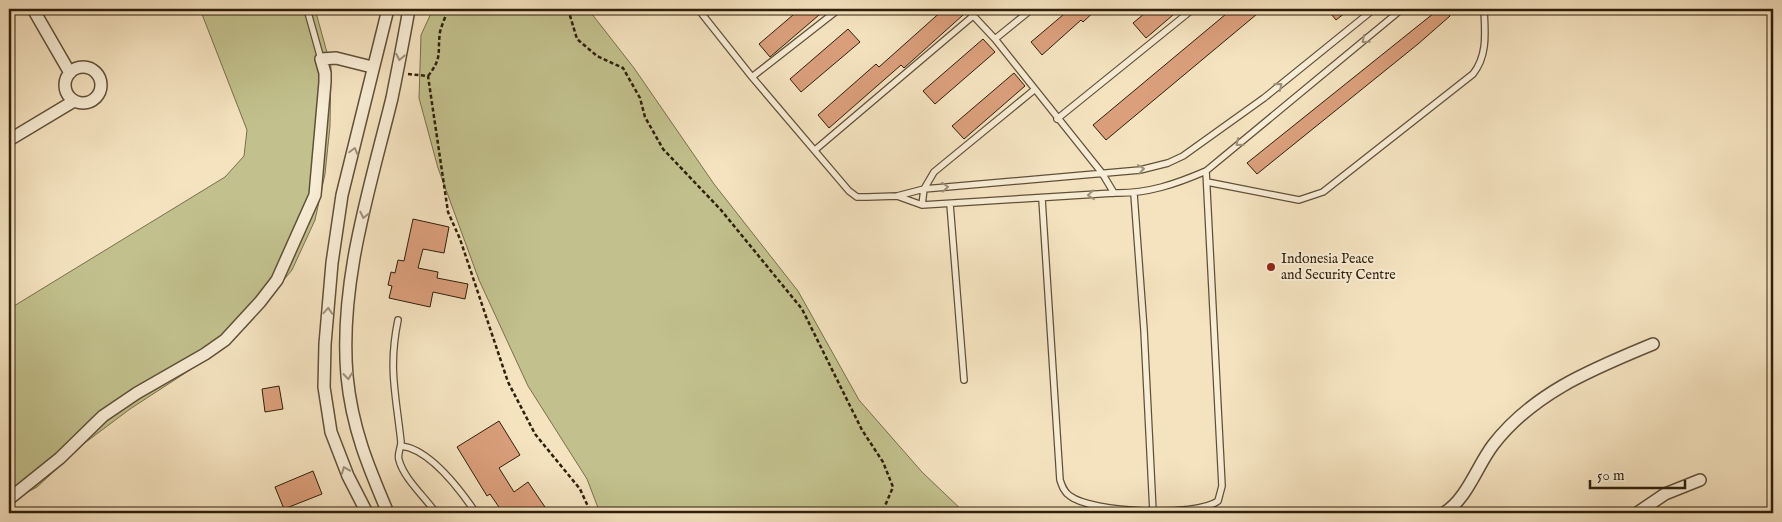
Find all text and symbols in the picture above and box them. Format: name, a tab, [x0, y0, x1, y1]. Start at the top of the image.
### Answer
one-way arrow	[1361, 34, 1370, 43]
one-way arrow	[395, 52, 406, 61]
one-way arrow	[1273, 83, 1282, 92]
one-way arrow	[1236, 138, 1245, 147]
one-way arrow	[348, 146, 359, 155]
one-way arrow	[1138, 164, 1146, 175]
one-way arrow	[941, 182, 949, 193]
one-way arrow	[1086, 190, 1094, 201]
one-way arrow	[359, 211, 370, 219]
place label: Indonesia Peace and Security Centre	[1281, 250, 1396, 284]
marker: Indonesia Peace and Security Centre	[1265, 261, 1277, 273]
one-way arrow	[322, 306, 333, 314]
one-way arrow	[342, 372, 353, 380]
scale bar	[1590, 457, 1684, 489]
one-way arrow	[341, 466, 352, 475]
text: 50 m	[1597, 466, 1625, 485]

